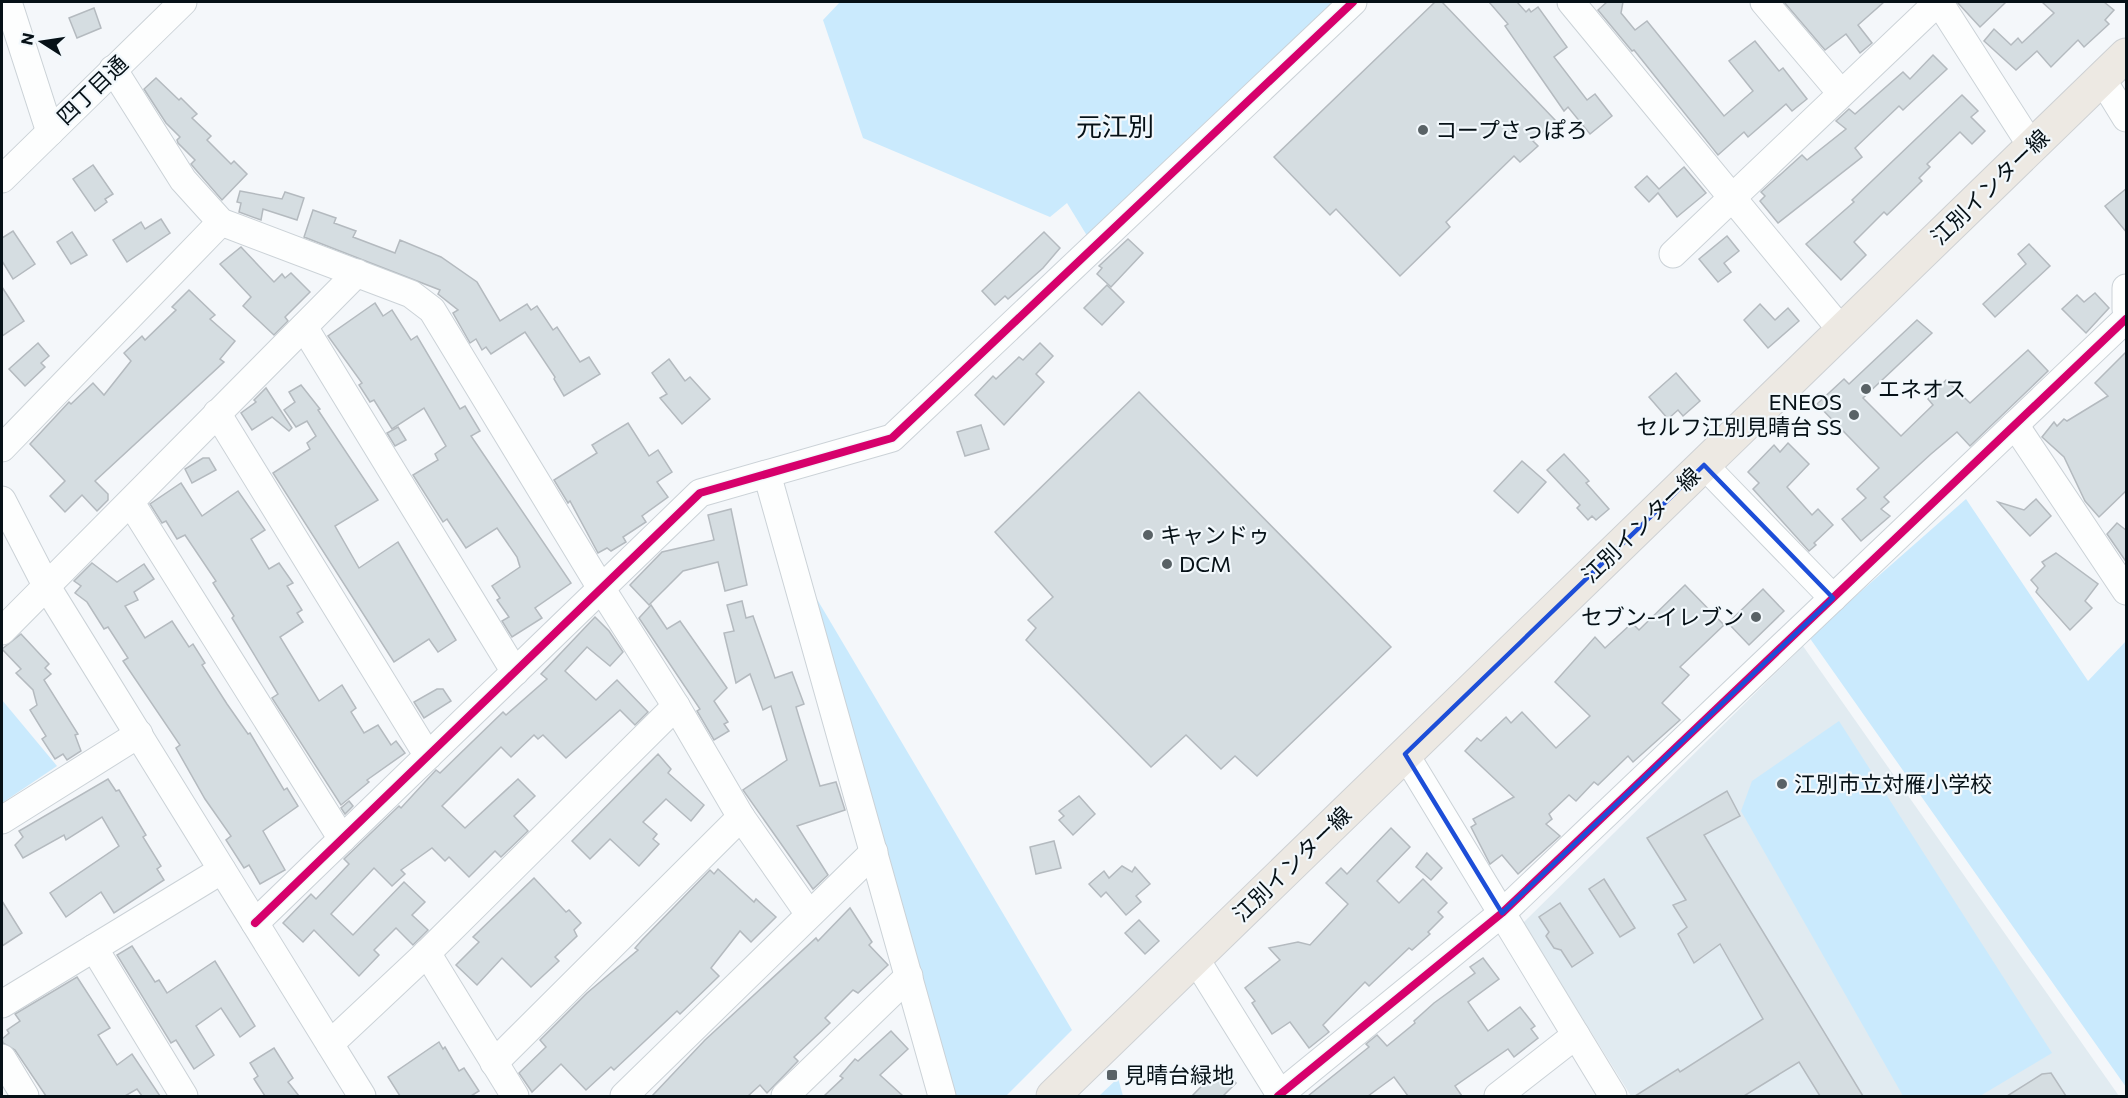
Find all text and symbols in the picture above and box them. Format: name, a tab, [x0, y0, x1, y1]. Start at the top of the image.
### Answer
north arrow	[12, 12, 72, 72]
text: N	[16, 31, 37, 47]
street label: 四丁目通	[51, 49, 133, 130]
district label: 元江別	[1076, 110, 1154, 141]
place label: コープさっぽろ	[1435, 116, 1588, 143]
marker: コープさっぽろ	[1416, 123, 1430, 137]
street label: 江別インター線	[1925, 123, 2054, 250]
place label: エネオス	[1878, 375, 1966, 402]
marker: エネオス	[1859, 382, 1873, 396]
place label: ENEOS セルフ江別見晴台 SS	[1636, 388, 1842, 440]
marker: ENEOS セルフ江別見晴台 SS	[1847, 408, 1861, 422]
street label: 江別インター線	[1576, 461, 1705, 588]
place label: キャンドゥ	[1160, 521, 1270, 548]
marker: キャンドゥ	[1141, 528, 1155, 542]
place label: DCM	[1179, 550, 1231, 577]
marker: DCM	[1160, 557, 1174, 571]
place label: セブン-イレブン	[1581, 603, 1744, 630]
marker: セブン-イレブン	[1749, 610, 1763, 624]
place label: 江別市立対雁小学校	[1794, 770, 1992, 797]
marker: 江別市立対雁小学校	[1775, 777, 1789, 791]
street label: 江別インター線	[1227, 800, 1356, 927]
place label: 見晴台緑地	[1124, 1061, 1234, 1088]
marker: 見晴台緑地	[1105, 1068, 1119, 1082]

